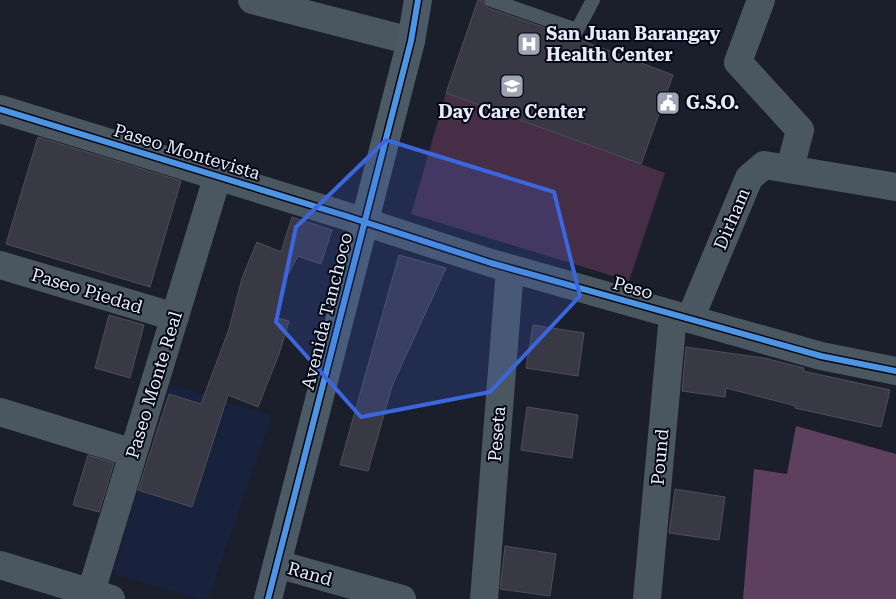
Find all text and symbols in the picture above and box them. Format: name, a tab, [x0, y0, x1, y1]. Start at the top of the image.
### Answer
place label: San Juan Barangay Health Center	[546, 23, 720, 65]
hospital icon: San Juan Barangay Health Center	[516, 31, 542, 57]
school or university icon: Day Care Center	[499, 73, 525, 99]
public building icon: G.S.O.	[655, 90, 681, 116]
place label: G.S.O.	[686, 92, 739, 113]
place label: Day Care Center	[438, 101, 586, 122]
street label: Paseo Montevista	[111, 119, 263, 184]
street label: Dirham	[709, 185, 754, 253]
street label: Avenida Tanchoco	[297, 230, 356, 392]
street label: Paseo Piedad	[29, 264, 146, 317]
street label: Peso	[611, 272, 656, 303]
street label: Paseo Monte Real	[121, 308, 186, 461]
street label: Peseta	[484, 405, 509, 463]
street label: Pound	[647, 427, 672, 486]
street label: Rand	[286, 557, 335, 590]

